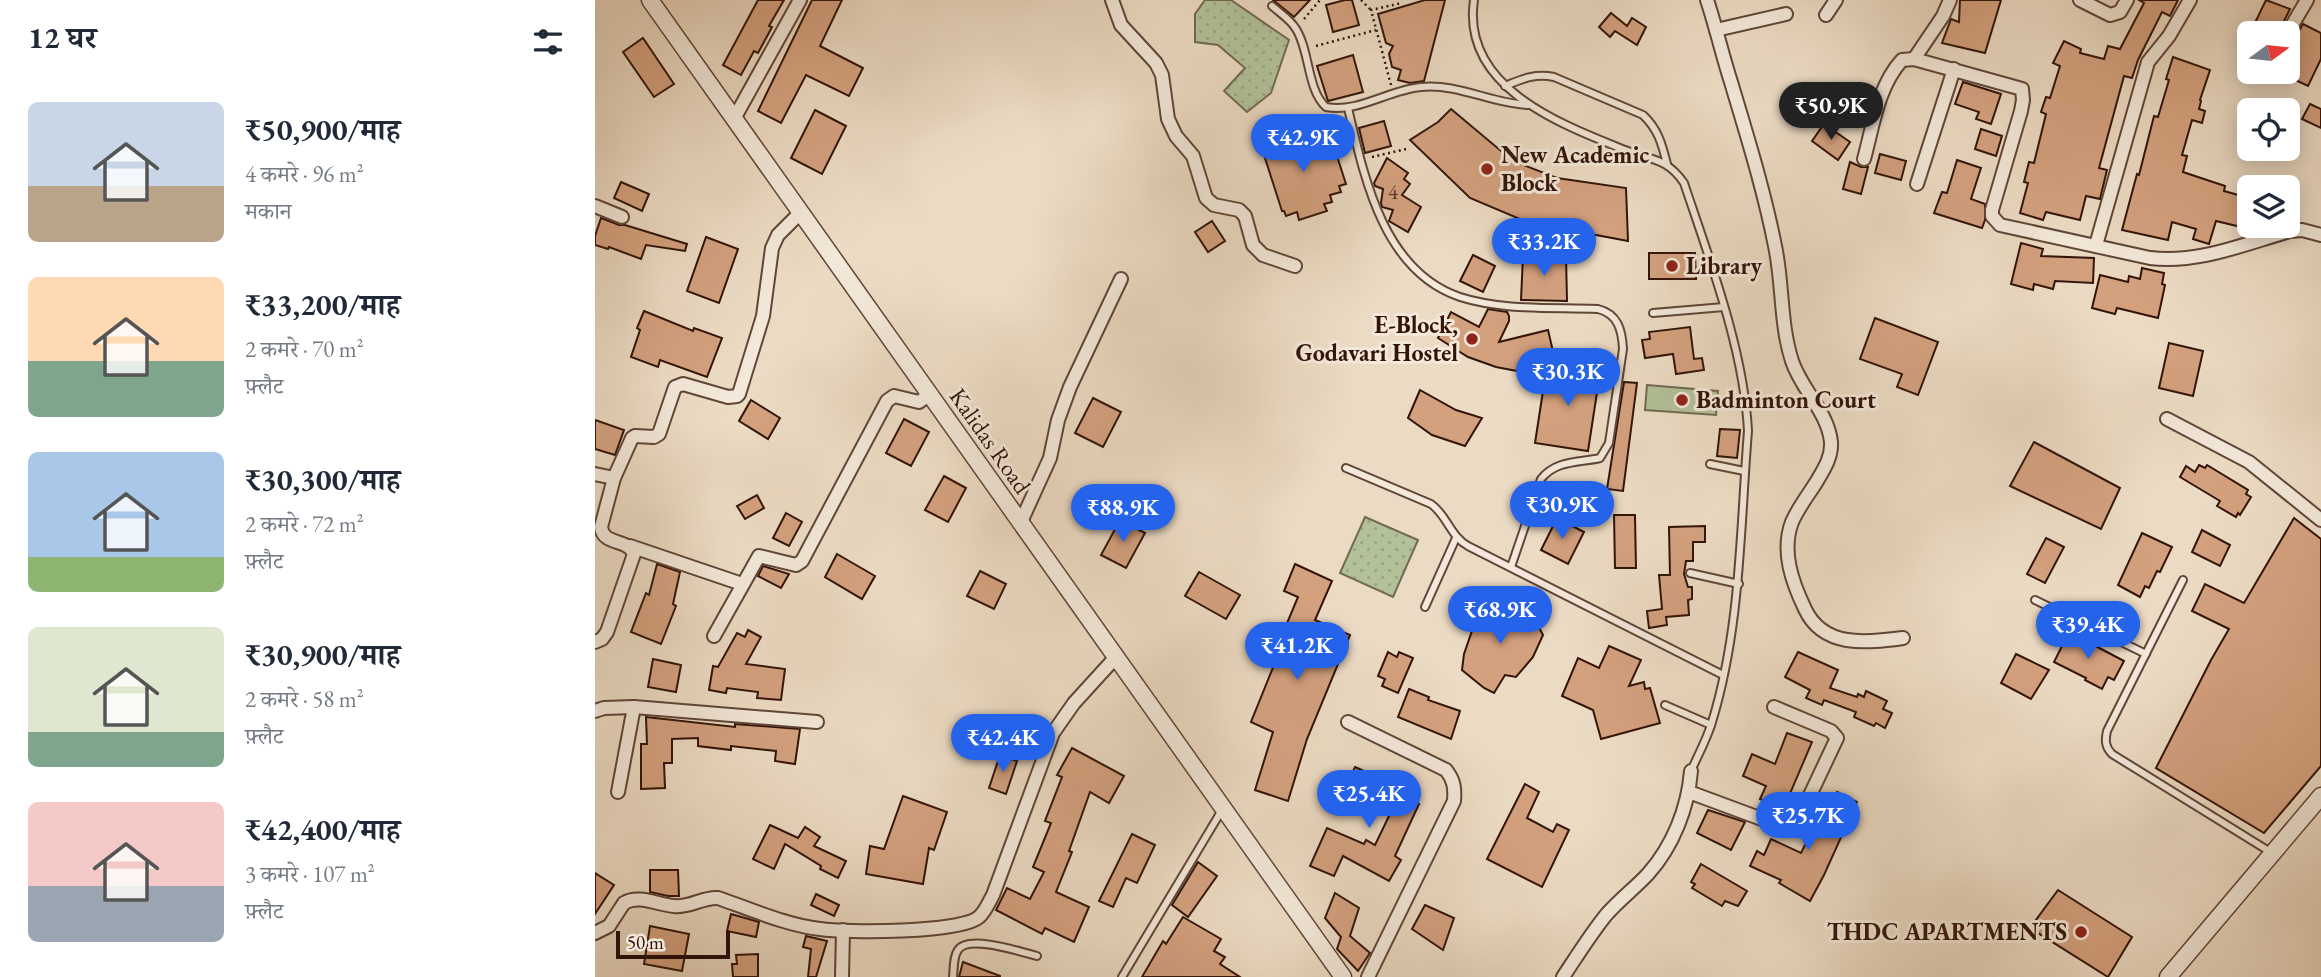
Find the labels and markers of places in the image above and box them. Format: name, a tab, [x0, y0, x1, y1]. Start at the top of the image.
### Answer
pin: ₹50.9K	[1774, 82, 1888, 142]
pin: ₹42.9K	[1246, 114, 1360, 174]
place label: New Academic Block	[1501, 139, 1650, 198]
marker: New Academic Block	[1479, 161, 1495, 177]
pin: ₹33.2K	[1487, 218, 1601, 278]
place label: Library	[1686, 250, 1763, 282]
marker: Library	[1664, 258, 1680, 274]
place label: E-Block, Godavari Hostel	[1295, 309, 1458, 368]
marker: E-Block, Godavari Hostel	[1464, 331, 1480, 347]
pin: ₹30.3K	[1511, 348, 1625, 408]
place label: Badminton Court	[1696, 384, 1876, 415]
marker: Badminton Court	[1674, 392, 1690, 408]
pin: ₹30.9K	[1505, 482, 1619, 541]
pin: ₹88.9K	[1066, 484, 1180, 544]
pin: ₹68.9K	[1443, 586, 1557, 646]
pin: ₹39.4K	[2031, 602, 2145, 661]
pin: ₹41.2K	[1240, 622, 1354, 682]
pin: ₹42.4K	[946, 714, 1060, 774]
pin: ₹25.4K	[1312, 770, 1426, 830]
pin: ₹25.7K	[1751, 792, 1865, 852]
place label: THDC APARTMENTS	[1827, 916, 2067, 947]
marker: THDC APARTMENTS	[2073, 924, 2089, 940]

